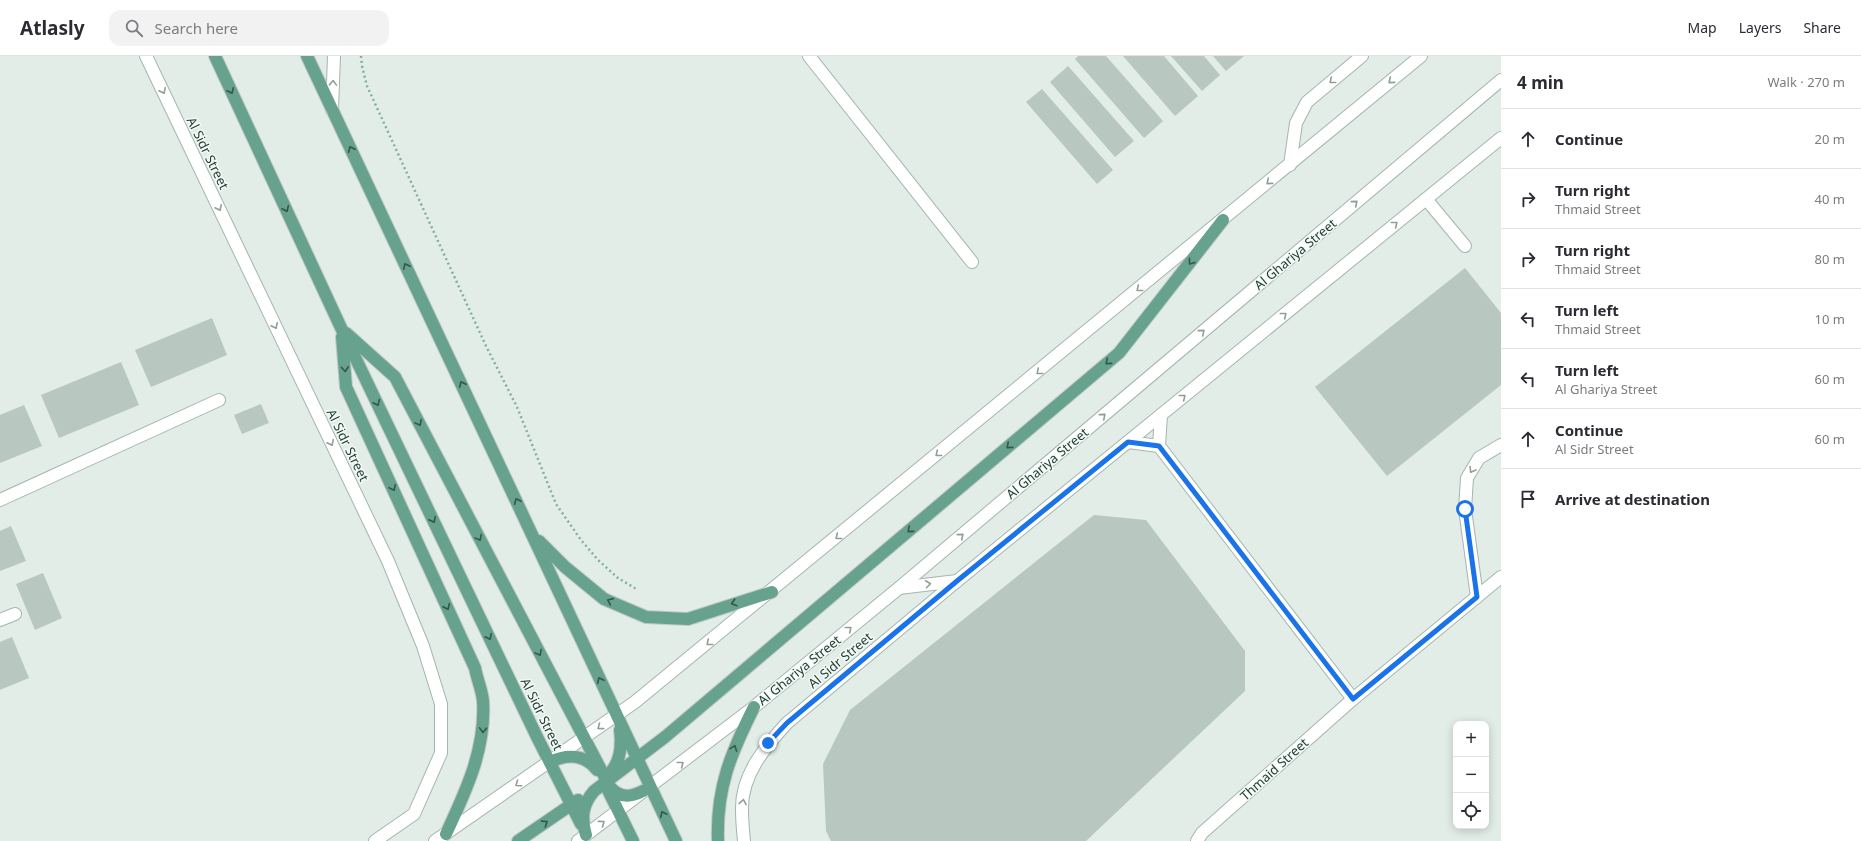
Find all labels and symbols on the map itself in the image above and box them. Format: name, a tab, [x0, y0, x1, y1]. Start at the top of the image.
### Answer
one-way arrow	[1329, 76, 1336, 83]
one-way arrow	[1388, 76, 1396, 83]
one-way arrow	[329, 80, 337, 86]
one-way arrow	[158, 87, 166, 94]
one-way arrow	[226, 87, 234, 95]
street label: Al Sidr Street	[183, 114, 233, 193]
one-way arrow	[348, 145, 356, 153]
one-way arrow	[1267, 177, 1274, 184]
one-way arrow	[1350, 201, 1358, 208]
one-way arrow	[214, 204, 222, 212]
one-way arrow	[281, 205, 289, 213]
street label: Al Ghariya Street	[1250, 214, 1340, 294]
one-way arrow	[1391, 222, 1398, 229]
one-way arrow	[1188, 257, 1195, 264]
one-way arrow	[403, 263, 411, 271]
one-way arrow	[1137, 285, 1144, 292]
one-way arrow	[1279, 313, 1286, 320]
one-way arrow	[270, 321, 278, 329]
one-way arrow	[1198, 330, 1205, 337]
one-way arrow	[1106, 357, 1113, 364]
one-way arrow	[340, 366, 349, 372]
one-way arrow	[1036, 367, 1043, 374]
one-way arrow	[459, 381, 467, 388]
one-way arrow	[1178, 395, 1186, 402]
one-way arrow	[372, 398, 380, 406]
street label: Al Sidr Street	[323, 406, 373, 485]
one-way arrow	[1098, 413, 1105, 420]
one-way arrow	[414, 419, 422, 426]
street label: Al Ghariya Street	[1002, 423, 1092, 503]
one-way arrow	[326, 439, 334, 446]
one-way arrow	[1006, 441, 1014, 448]
one-way arrow	[936, 450, 943, 457]
one-way arrow	[1470, 466, 1477, 473]
one-way arrow	[388, 484, 396, 492]
one-way arrow	[514, 498, 522, 506]
route start	[1456, 500, 1474, 518]
one-way arrow	[428, 516, 436, 523]
one-way arrow	[907, 525, 914, 532]
one-way arrow	[835, 532, 842, 539]
one-way arrow	[956, 533, 963, 540]
one-way arrow	[474, 534, 482, 541]
one-way arrow	[925, 580, 931, 589]
one-way arrow	[607, 598, 614, 606]
one-way arrow	[731, 599, 738, 607]
one-way arrow	[442, 602, 450, 610]
one-way arrow	[844, 626, 852, 633]
street label: Al Sidr Street	[804, 628, 876, 692]
street label: Al Ghariya Street	[754, 631, 845, 709]
one-way arrow	[484, 633, 492, 640]
one-way arrow	[706, 638, 713, 645]
one-way arrow	[535, 649, 542, 656]
street label: Al Sidr Street	[517, 675, 567, 754]
one-way arrow	[597, 677, 605, 684]
one-way arrow	[597, 722, 604, 730]
one-way arrow	[478, 726, 487, 733]
street label: Thmaid Street	[1236, 733, 1312, 804]
route end	[759, 734, 777, 752]
one-way arrow	[730, 745, 738, 752]
one-way arrow	[676, 761, 683, 768]
one-way arrow	[516, 779, 523, 786]
one-way arrow	[738, 799, 746, 805]
one-way arrow	[660, 811, 668, 819]
one-way arrow	[541, 820, 548, 828]
one-way arrow	[598, 820, 605, 828]

